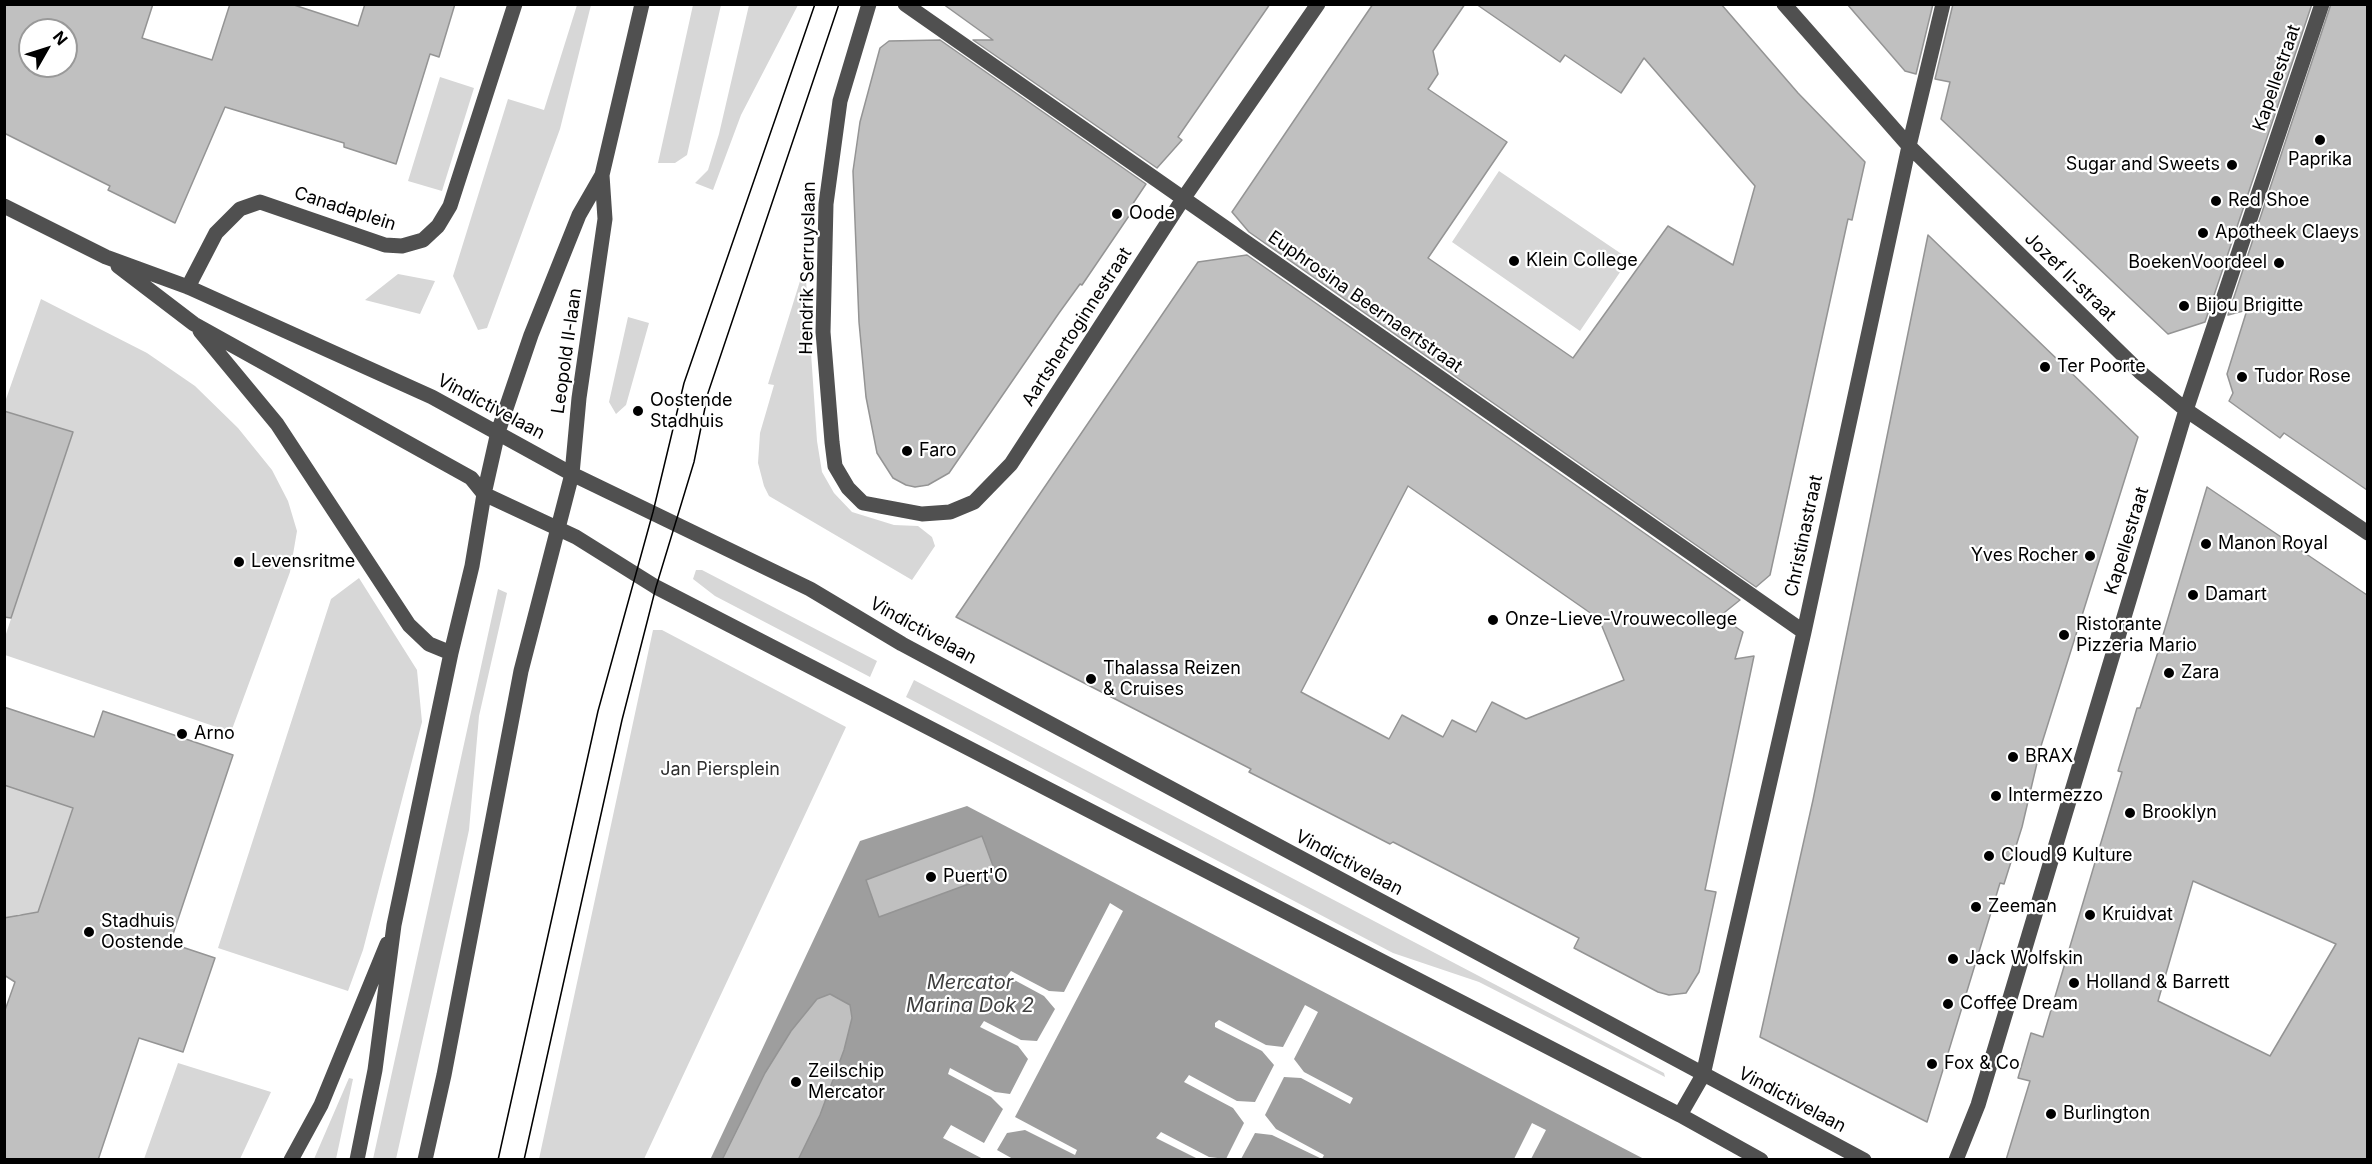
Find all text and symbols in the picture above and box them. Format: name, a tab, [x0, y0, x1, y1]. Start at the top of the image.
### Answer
north arrow	[18, 18, 78, 78]
street label: Kapellestraat	[2249, 22, 2305, 134]
text: N	[49, 27, 72, 49]
marker: Paprika	[2313, 133, 2327, 147]
place label: Paprika	[2288, 149, 2352, 171]
place label: Sugar and Sweets	[2066, 154, 2220, 176]
marker: Sugar and Sweets	[2225, 158, 2239, 172]
street label: Hendrik Serruyslaan	[796, 181, 820, 355]
street label: Canadaplein	[291, 182, 399, 236]
place label: Red Shoe	[2228, 190, 2309, 212]
marker: Red Shoe	[2209, 194, 2223, 208]
place label: Oode	[1129, 203, 1175, 225]
marker: Oode	[1110, 207, 1124, 221]
place label: Apotheek Claeys	[2215, 222, 2359, 244]
marker: Apotheek Claeys	[2196, 226, 2210, 240]
street label: Euphrosina Beernaertstraat	[1264, 227, 1466, 377]
street label: Jozef II-straat	[2020, 228, 2120, 326]
street label: Aartshertoginnestraat	[1018, 244, 1136, 410]
place label: Klein College	[1526, 250, 1638, 272]
place label: BoekenVoordeel	[2128, 252, 2267, 274]
marker: Klein College	[1507, 254, 1521, 268]
marker: BoekenVoordeel	[2272, 256, 2286, 270]
street label: Leopold II-laan	[547, 287, 587, 415]
place label: Bijou Brigitte	[2196, 295, 2303, 317]
marker: Bijou Brigitte	[2177, 299, 2191, 313]
place label: Ter Poorte	[2057, 356, 2146, 378]
marker: Ter Poorte	[2038, 360, 2052, 374]
place label: Tudor Rose	[2254, 366, 2351, 388]
street label: Vindictivelaan	[433, 370, 549, 444]
marker: Tudor Rose	[2235, 370, 2249, 384]
place label: Oostende Stadhuis	[650, 390, 732, 432]
marker: Oostende Stadhuis	[631, 404, 645, 418]
place label: Faro	[919, 440, 957, 462]
marker: Faro	[900, 444, 914, 458]
street label: Christinastraat	[1781, 473, 1827, 599]
street label: Kapellestraat	[2100, 485, 2154, 597]
place label: Manon Royal	[2218, 533, 2328, 555]
marker: Manon Royal	[2199, 537, 2213, 551]
place label: Yves Rocher	[1971, 545, 2078, 567]
marker: Yves Rocher	[2083, 549, 2097, 563]
place label: Levensritme	[251, 551, 355, 573]
marker: Levensritme	[232, 555, 246, 569]
place label: Damart	[2205, 584, 2267, 606]
marker: Damart	[2186, 588, 2200, 602]
street label: Vindictivelaan	[866, 593, 980, 669]
place label: Onze-Lieve-Vrouwecollege	[1505, 609, 1737, 631]
marker: Onze-Lieve-Vrouwecollege	[1486, 613, 1500, 627]
place label: Ristorante Pizzeria Mario	[2076, 614, 2197, 656]
marker: Ristorante Pizzeria Mario	[2057, 628, 2071, 642]
place label: Thalassa Reizen & Cruises	[1103, 658, 1241, 700]
place label: Zara	[2181, 662, 2219, 684]
marker: Zara	[2162, 666, 2176, 680]
marker: Thalassa Reizen & Cruises	[1084, 672, 1098, 686]
place label: Arno	[194, 723, 235, 745]
marker: Arno	[175, 727, 189, 741]
place label: BRAX	[2025, 746, 2073, 768]
marker: BRAX	[2006, 750, 2020, 764]
park label: Jan Piersplein	[660, 759, 780, 781]
place label: Intermezzo	[2008, 785, 2103, 807]
marker: Intermezzo	[1989, 789, 2003, 803]
place label: Brooklyn	[2142, 802, 2217, 824]
marker: Brooklyn	[2123, 806, 2137, 820]
street label: Vindictivelaan	[1291, 826, 1407, 900]
place label: Cloud 9 Kulture	[2001, 845, 2133, 867]
marker: Cloud 9 Kulture	[1982, 849, 1996, 863]
place label: Puert'O	[943, 866, 1008, 888]
marker: Puert'O	[924, 870, 938, 884]
place label: Zeeman	[1988, 896, 2057, 918]
marker: Zeeman	[1969, 900, 1983, 914]
place label: Kruidvat	[2102, 904, 2173, 926]
marker: Kruidvat	[2083, 908, 2097, 922]
place label: Stadhuis Oostende	[101, 911, 183, 954]
marker: Stadhuis Oostende	[82, 925, 96, 939]
place label: Jack Wolfskin	[1965, 948, 2083, 970]
marker: Jack Wolfskin	[1946, 952, 1960, 966]
water label: Mercator Marina Dok 2	[906, 971, 1034, 1018]
place label: Holland & Barrett	[2086, 972, 2230, 994]
marker: Holland & Barrett	[2067, 976, 2081, 990]
place label: Coffee Dream	[1960, 993, 2078, 1015]
marker: Coffee Dream	[1941, 997, 1955, 1011]
place label: Fox & Co	[1944, 1053, 2020, 1075]
marker: Fox & Co	[1925, 1057, 1939, 1071]
place label: Zeilschip Mercator	[808, 1061, 885, 1104]
street label: Vindictivelaan	[1734, 1063, 1850, 1137]
marker: Zeilschip Mercator	[789, 1075, 803, 1089]
place label: Burlington	[2063, 1103, 2150, 1125]
marker: Burlington	[2044, 1107, 2058, 1121]

